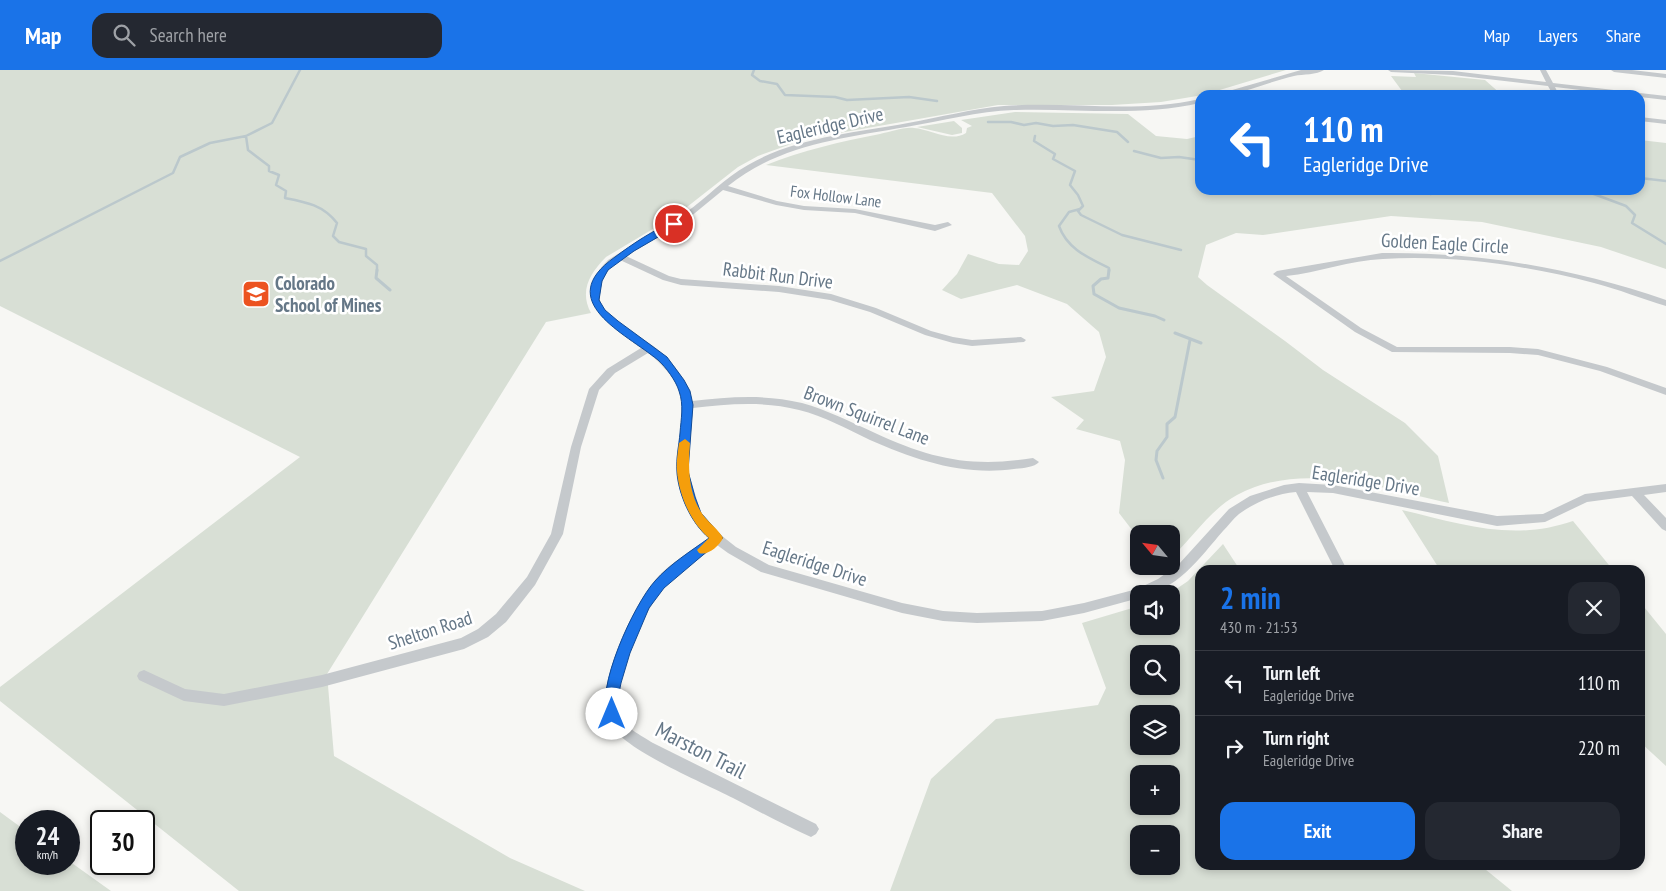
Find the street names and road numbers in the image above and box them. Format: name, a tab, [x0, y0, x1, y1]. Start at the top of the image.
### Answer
street label: Eagleridge Drive	[774, 101, 886, 149]
street label: Fox Hollow Lane	[789, 180, 883, 212]
street label: Golden Eagle Circle	[1381, 228, 1510, 258]
street label: Rabbit Run Drive	[722, 256, 835, 294]
street label: Brown Squirrel Lane	[801, 380, 933, 450]
street label: Eagleridge Drive	[1311, 460, 1422, 500]
street label: Eagleridge Drive	[760, 535, 870, 591]
street label: Shelton Road	[385, 605, 475, 655]
street label: Marston Trail	[651, 715, 752, 785]

